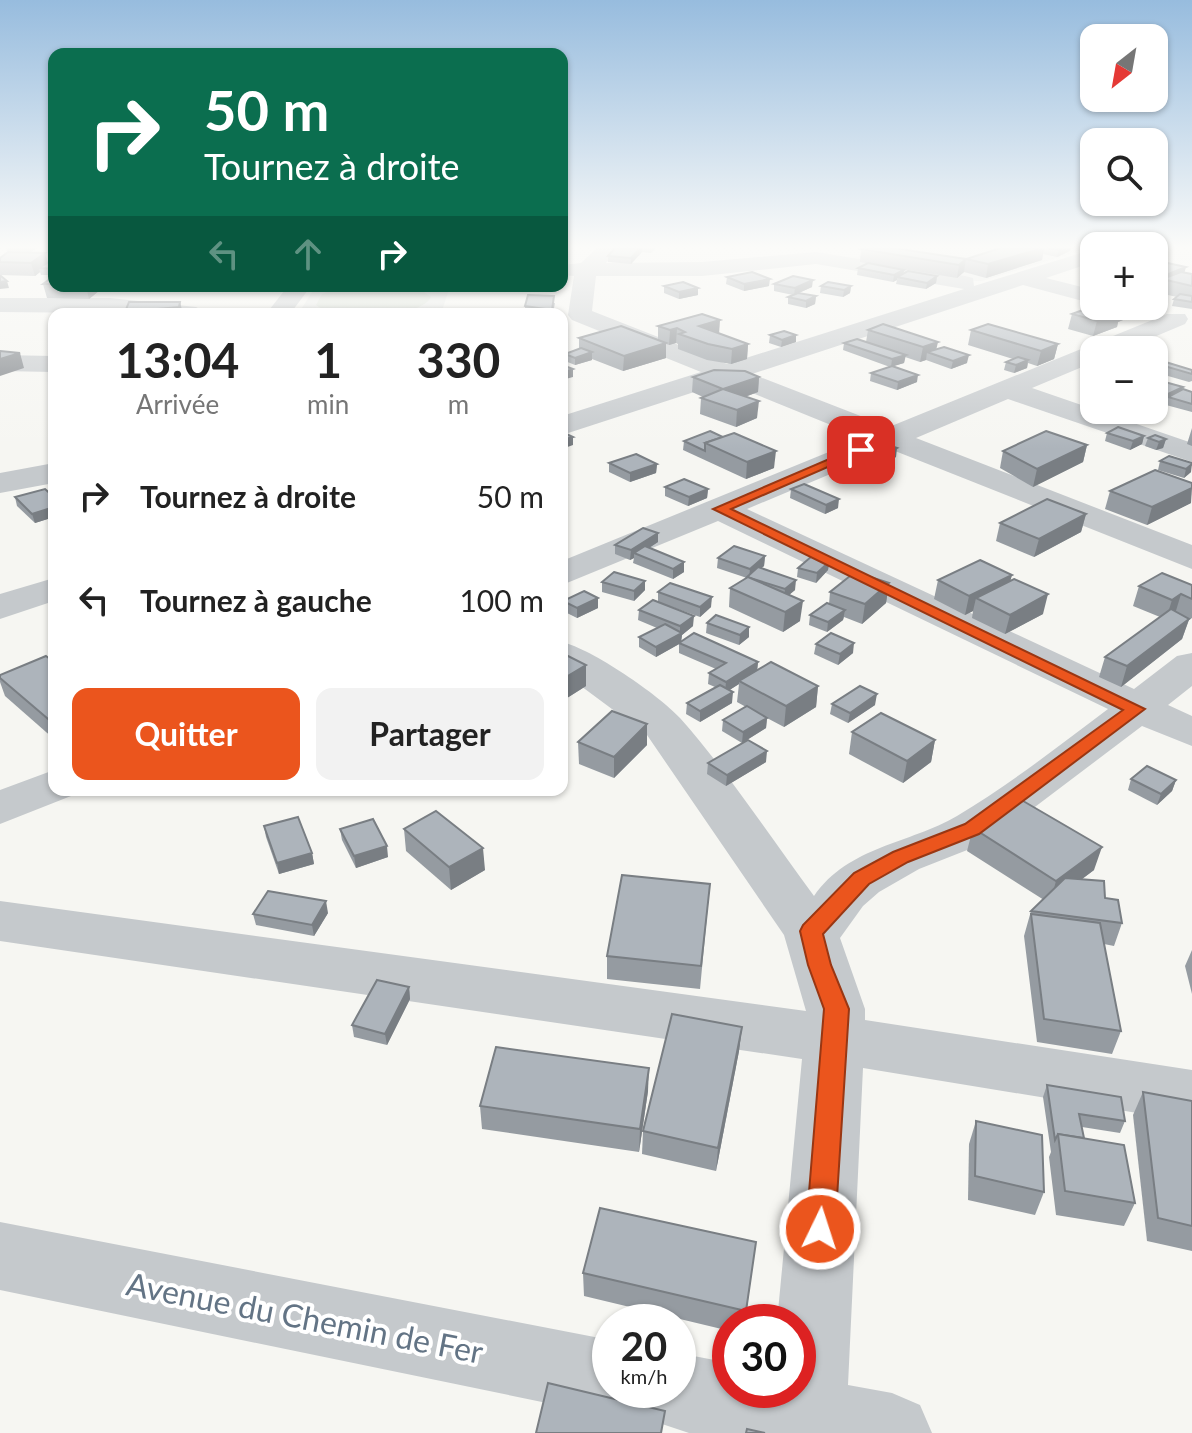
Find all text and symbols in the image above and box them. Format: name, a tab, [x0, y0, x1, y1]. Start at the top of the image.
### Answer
north arrow	[1080, 24, 1168, 112]
map controls	[1080, 24, 1168, 424]
text: 50 m	[204, 76, 329, 143]
icon: right	[72, 80, 176, 184]
button: search	[1080, 128, 1168, 216]
text: Tournez à droite	[204, 144, 460, 188]
icon: left	[202, 232, 246, 276]
icon: ahead	[286, 232, 330, 276]
icon: right	[370, 232, 414, 276]
button: +	[1080, 232, 1168, 320]
text: 13:04	[116, 331, 239, 388]
text: 1	[314, 331, 342, 388]
text: 330	[417, 331, 500, 388]
button: −	[1080, 336, 1168, 424]
text: Arrivée	[136, 388, 219, 420]
text: min	[307, 388, 349, 420]
text: m	[448, 388, 469, 420]
pin	[827, 416, 895, 484]
icon: arrive	[839, 428, 883, 472]
icon: right	[72, 474, 116, 518]
text: Tournez à droite	[140, 478, 356, 514]
text: 50 m	[477, 478, 544, 514]
icon: left	[72, 578, 116, 622]
text: Tournez à gauche	[140, 582, 372, 618]
text: 100 m	[459, 582, 544, 618]
button: Quitter	[72, 688, 300, 780]
button: Partager	[316, 688, 544, 780]
position arrow	[778, 1187, 862, 1271]
street label: Avenue du Chemin de Fer	[123, 1263, 487, 1371]
speed limit sign: 30	[712, 1304, 816, 1408]
text: 20	[621, 1322, 667, 1370]
text: km/h	[621, 1364, 667, 1388]

